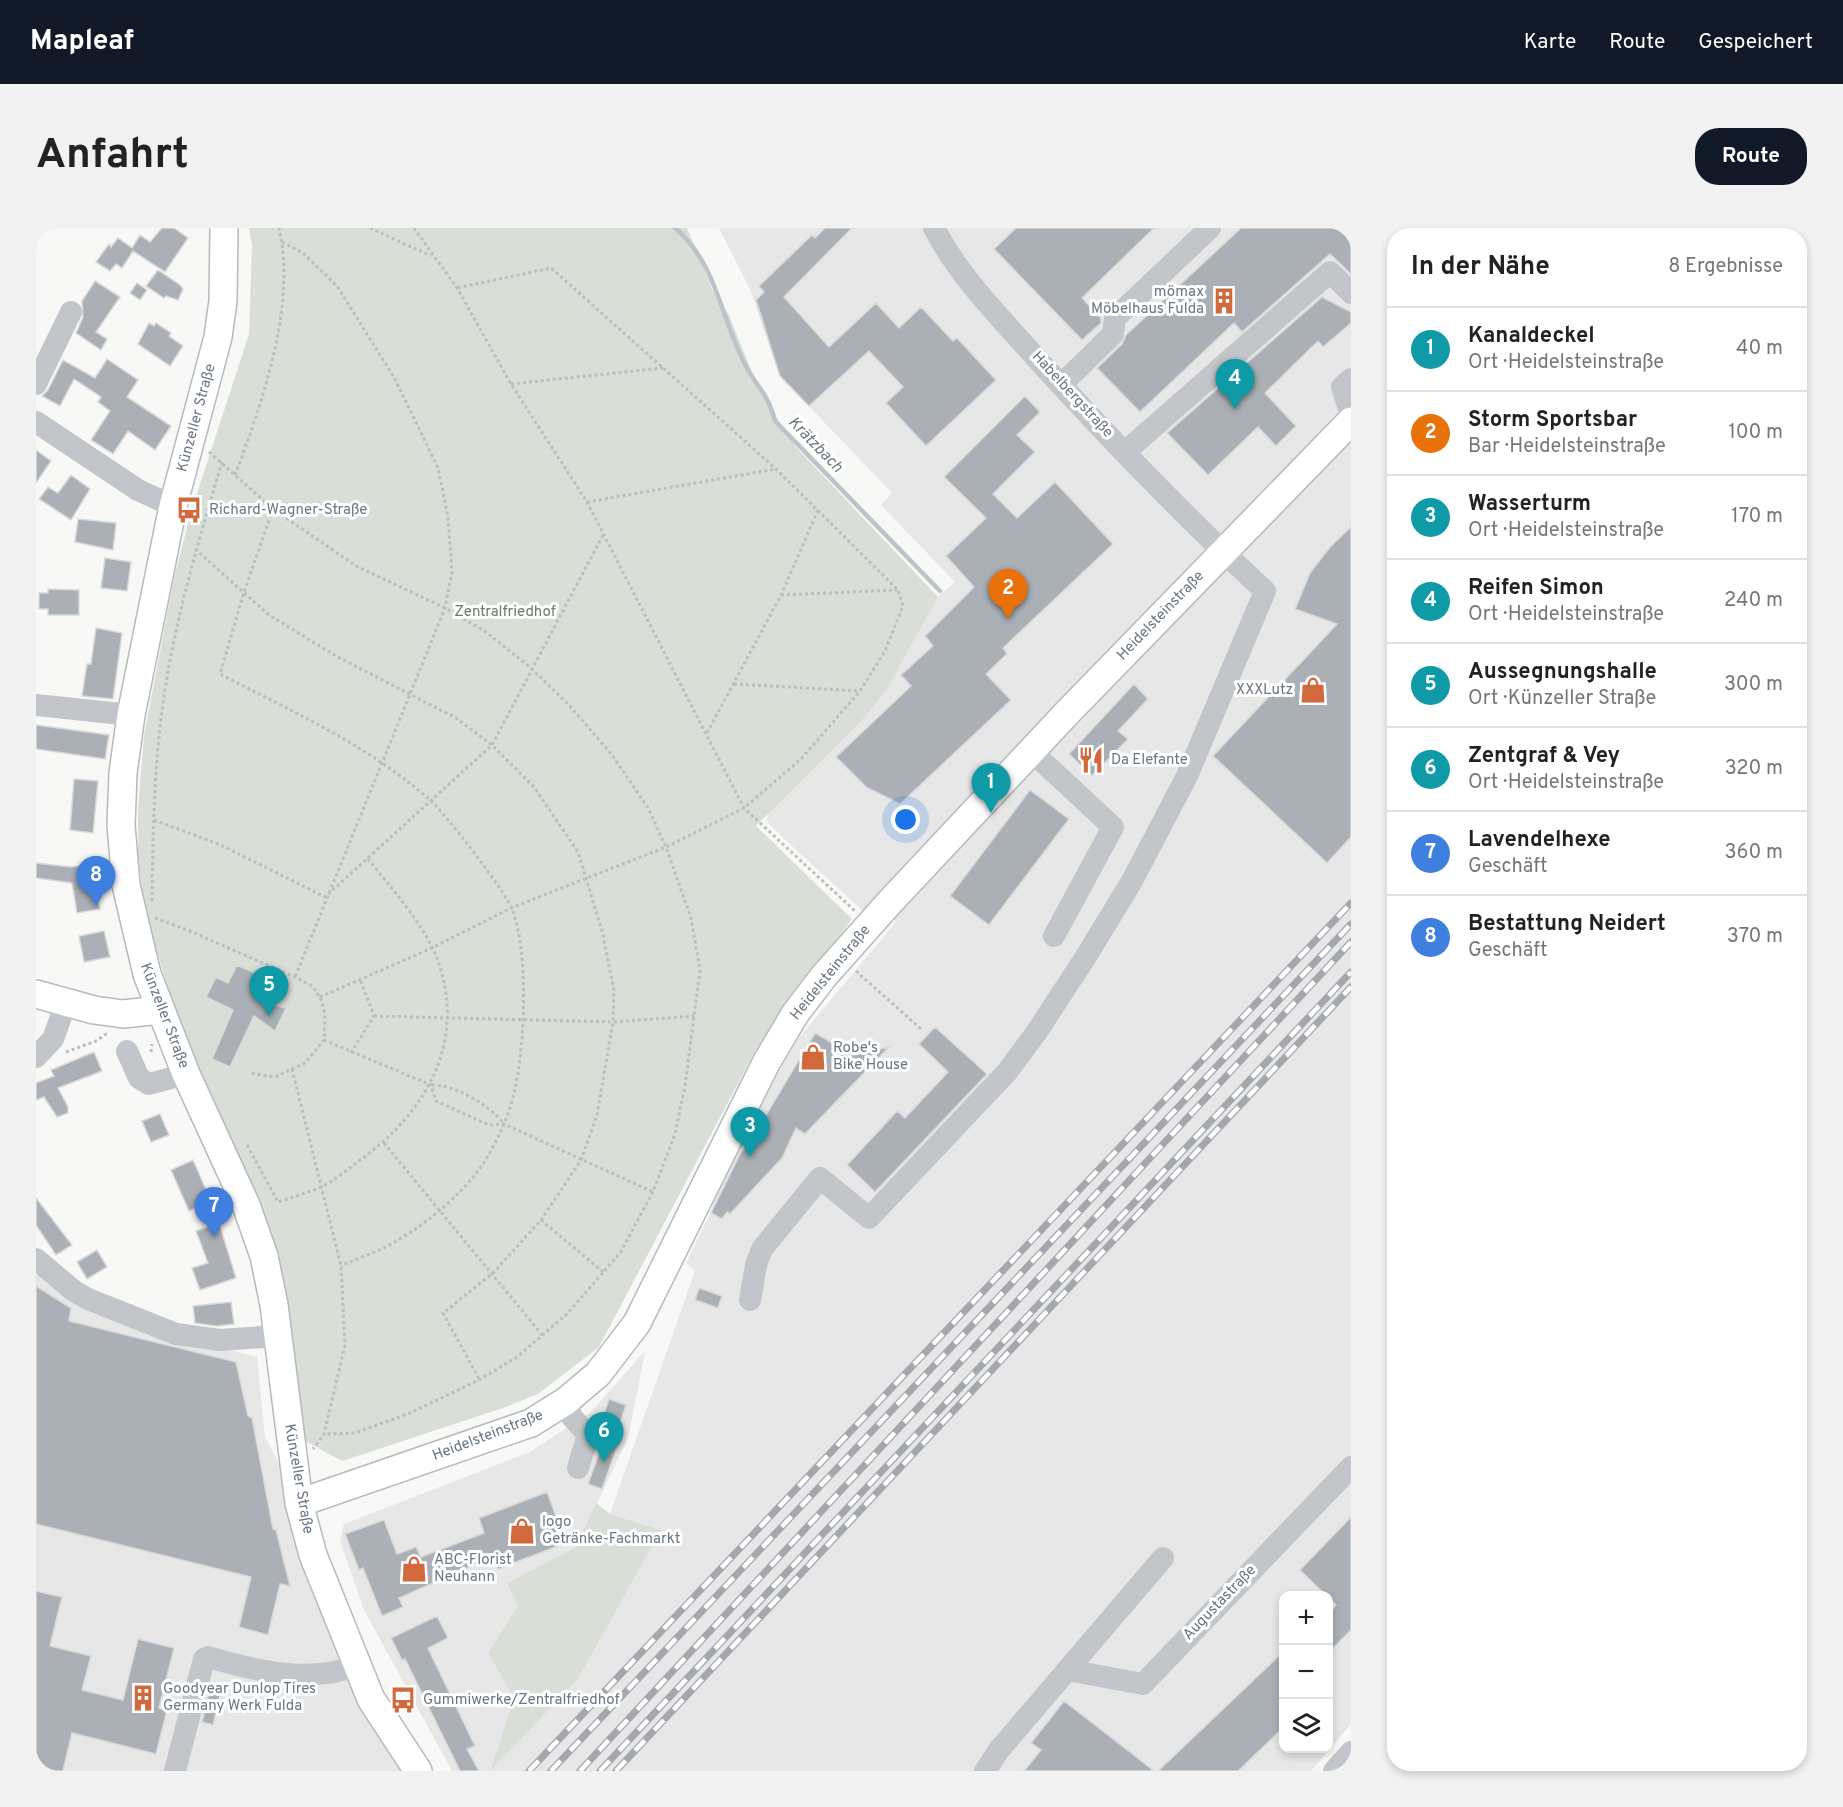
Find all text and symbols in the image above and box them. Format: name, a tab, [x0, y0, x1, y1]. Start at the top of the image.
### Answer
text: Mapleaf	[30, 24, 134, 60]
text: Karte	[1524, 29, 1576, 56]
text: Route	[1609, 29, 1665, 56]
text: Gespeichert	[1698, 29, 1813, 56]
button: Route	[1695, 128, 1807, 185]
text: Anfahrt	[36, 130, 189, 183]
text: In der Nähe	[1411, 251, 1550, 284]
text: 8 Ergebnisse	[1668, 254, 1783, 280]
place label: mömax Möbelhaus Fulda	[1091, 283, 1204, 319]
building icon: mömax Möbelhaus Fulda	[1209, 286, 1239, 316]
text: Kanaldeckel	[1468, 323, 1595, 350]
text: 1	[1427, 336, 1435, 362]
text: 40 m	[1736, 336, 1783, 362]
street label: Habelbergstraße	[1027, 348, 1117, 442]
text: Ort · Heidelsteinstraße	[1468, 350, 1664, 376]
pin: 4	[1216, 360, 1254, 409]
street label: Künzeller Straße	[173, 362, 221, 474]
text: Storm Sportsbar	[1468, 407, 1637, 434]
water label: Krätzbach	[783, 413, 847, 477]
text: 2	[1424, 420, 1437, 446]
text: 100 m	[1728, 420, 1783, 446]
text: Bar · Heidelsteinstraße	[1468, 434, 1666, 460]
text: Wasserturm	[1468, 491, 1591, 518]
bus stop icon: Richard-Wagner-Straße	[174, 495, 204, 525]
place label: Richard-Wagner-Straße	[209, 501, 367, 520]
text: 3	[1425, 504, 1437, 530]
text: 170 m	[1731, 504, 1783, 530]
text: Ort · Heidelsteinstraße	[1468, 518, 1664, 544]
street label: Heidelsteinstraße	[1113, 567, 1209, 665]
pin: 2	[988, 570, 1028, 619]
text: Reifen Simon	[1468, 575, 1604, 602]
text: 4	[1424, 588, 1437, 614]
text: 240 m	[1724, 588, 1783, 614]
text: Ort · Heidelsteinstraße	[1468, 602, 1664, 628]
park label: Zentralfriedhof	[454, 603, 556, 622]
text: Aussegnungshalle	[1468, 659, 1657, 686]
text: 5	[1424, 672, 1437, 698]
text: 300 m	[1724, 672, 1783, 698]
shop icon: XXXLutz	[1298, 675, 1328, 705]
place label: XXXLutz	[1236, 681, 1293, 700]
text: Ort · Künzeller Straße	[1468, 686, 1656, 712]
text: Zentgraf & Vey	[1468, 743, 1620, 770]
restaurant icon: Da Elefante	[1076, 745, 1106, 775]
place label: Da Elefante	[1111, 751, 1188, 770]
text: 6	[1424, 756, 1437, 782]
text: 320 m	[1725, 756, 1783, 782]
pin: 1	[972, 764, 1010, 813]
text: Ort · Heidelsteinstraße	[1468, 770, 1664, 796]
your location	[891, 805, 920, 834]
text: Lavendelhexe	[1468, 827, 1611, 854]
text: 7	[1425, 840, 1436, 866]
text: 360 m	[1725, 840, 1783, 866]
text: Geschäft	[1468, 854, 1548, 880]
pin: 8	[76, 856, 116, 906]
text: Bestattung Neidert	[1468, 911, 1666, 938]
street label: Heidelsteinstraße	[787, 921, 875, 1025]
text: 8	[1424, 924, 1437, 950]
text: 370 m	[1727, 924, 1783, 950]
text: Geschäft	[1468, 938, 1548, 964]
street label: Künzeller Straße	[135, 961, 193, 1071]
pin: 5	[250, 966, 288, 1016]
place label: Robe's Bike House	[833, 1039, 908, 1075]
shop icon: Robe's Bike House	[798, 1042, 828, 1072]
pin: 3	[730, 1108, 770, 1157]
pin: 7	[194, 1188, 234, 1237]
street label: Heidelsteinstraße	[430, 1406, 546, 1466]
pin: 6	[584, 1412, 624, 1462]
street label: Künzeller Straße	[279, 1423, 317, 1535]
place label: logo Getränke-Fachmarkt	[542, 1513, 680, 1549]
shop icon: logo Getränke-Fachmarkt	[507, 1516, 537, 1546]
place label: ABC-Florist Neuhann	[434, 1551, 512, 1587]
shop icon: ABC-Florist Neuhann	[399, 1554, 429, 1584]
street label: Augustastraße	[1179, 1561, 1261, 1645]
map controls	[1279, 1591, 1333, 1753]
button: +	[1279, 1591, 1333, 1645]
button: −	[1279, 1645, 1333, 1699]
place label: Goodyear Dunlop Tires Germany Werk Fulda	[163, 1680, 316, 1716]
building icon: Goodyear Dunlop Tires Germany Werk Fulda	[128, 1683, 158, 1713]
bus stop icon: Gummiwerke/Zentralfriedhof	[388, 1685, 418, 1715]
place label: Gummiwerke/Zentralfriedhof	[423, 1691, 620, 1710]
button: layers	[1279, 1699, 1333, 1753]

